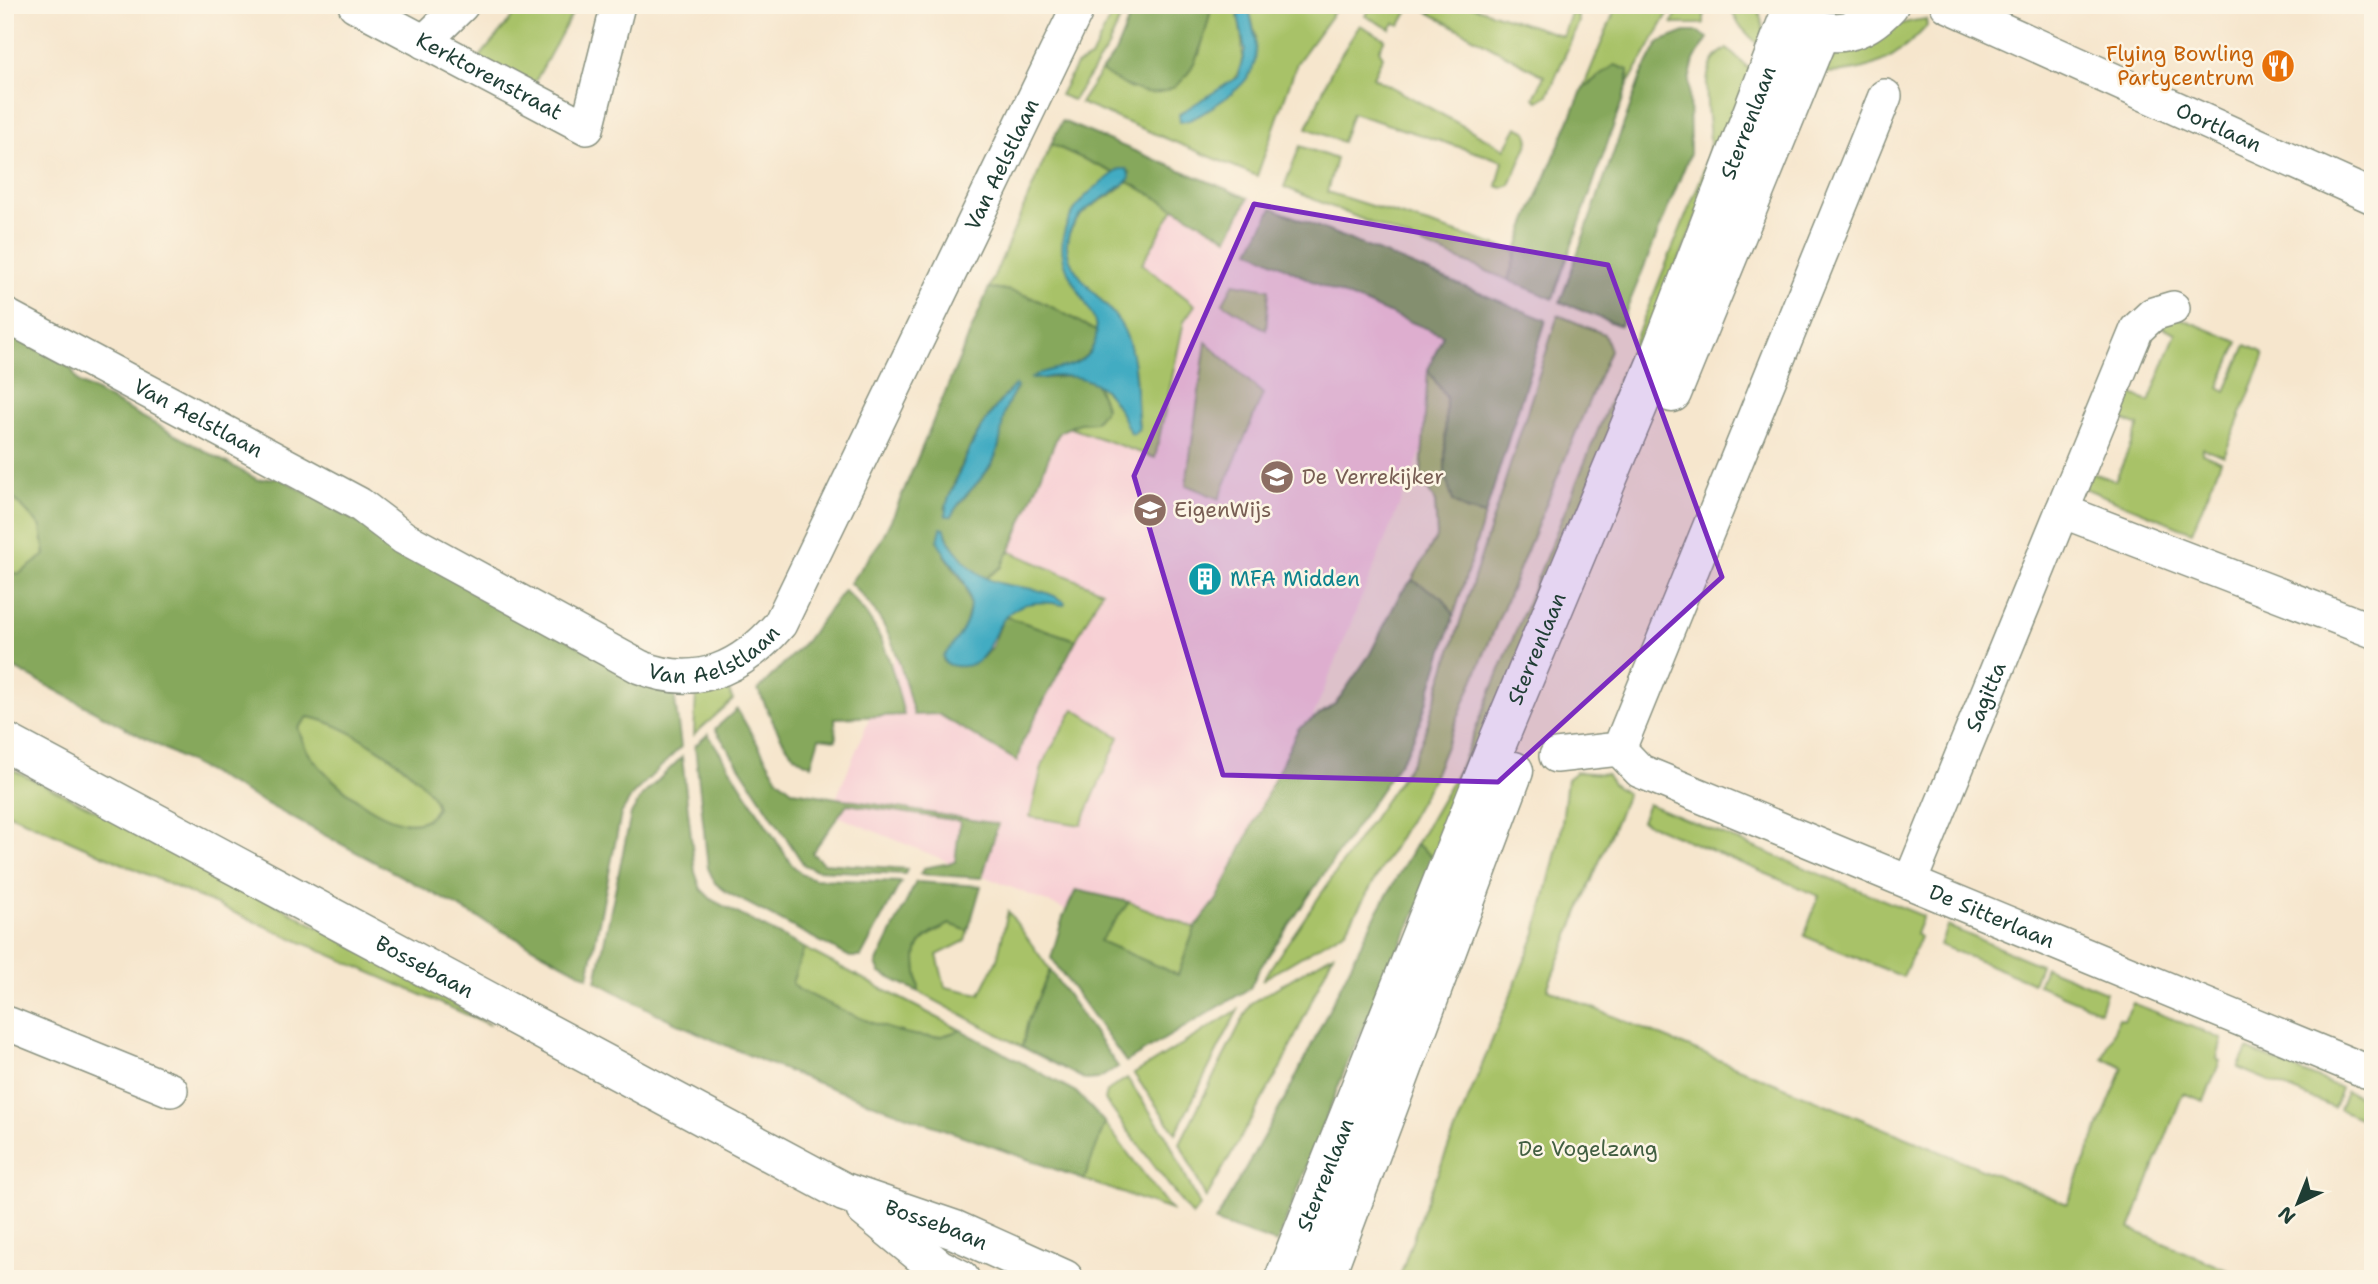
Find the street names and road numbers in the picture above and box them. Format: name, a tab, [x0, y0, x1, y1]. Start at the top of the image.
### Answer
street label: Kerktorenstraat	[411, 26, 567, 126]
street label: Sterrenlaan	[1714, 62, 1783, 184]
street label: Van Aelstlaan	[958, 94, 1046, 235]
street label: Oortlaan	[2171, 96, 2266, 159]
street label: Van Aelstlaan	[129, 372, 268, 464]
street label: Sterrenlaan	[1501, 588, 1573, 709]
street label: Van Aelstlaan	[645, 619, 786, 690]
street label: Sagitta	[1959, 658, 2013, 736]
street label: De Sitterlaan	[1925, 878, 2059, 955]
street label: Bossebaan	[370, 929, 479, 1005]
street label: Sterrenlaan	[1290, 1114, 1361, 1236]
street label: Bossebaan	[881, 1193, 992, 1257]

